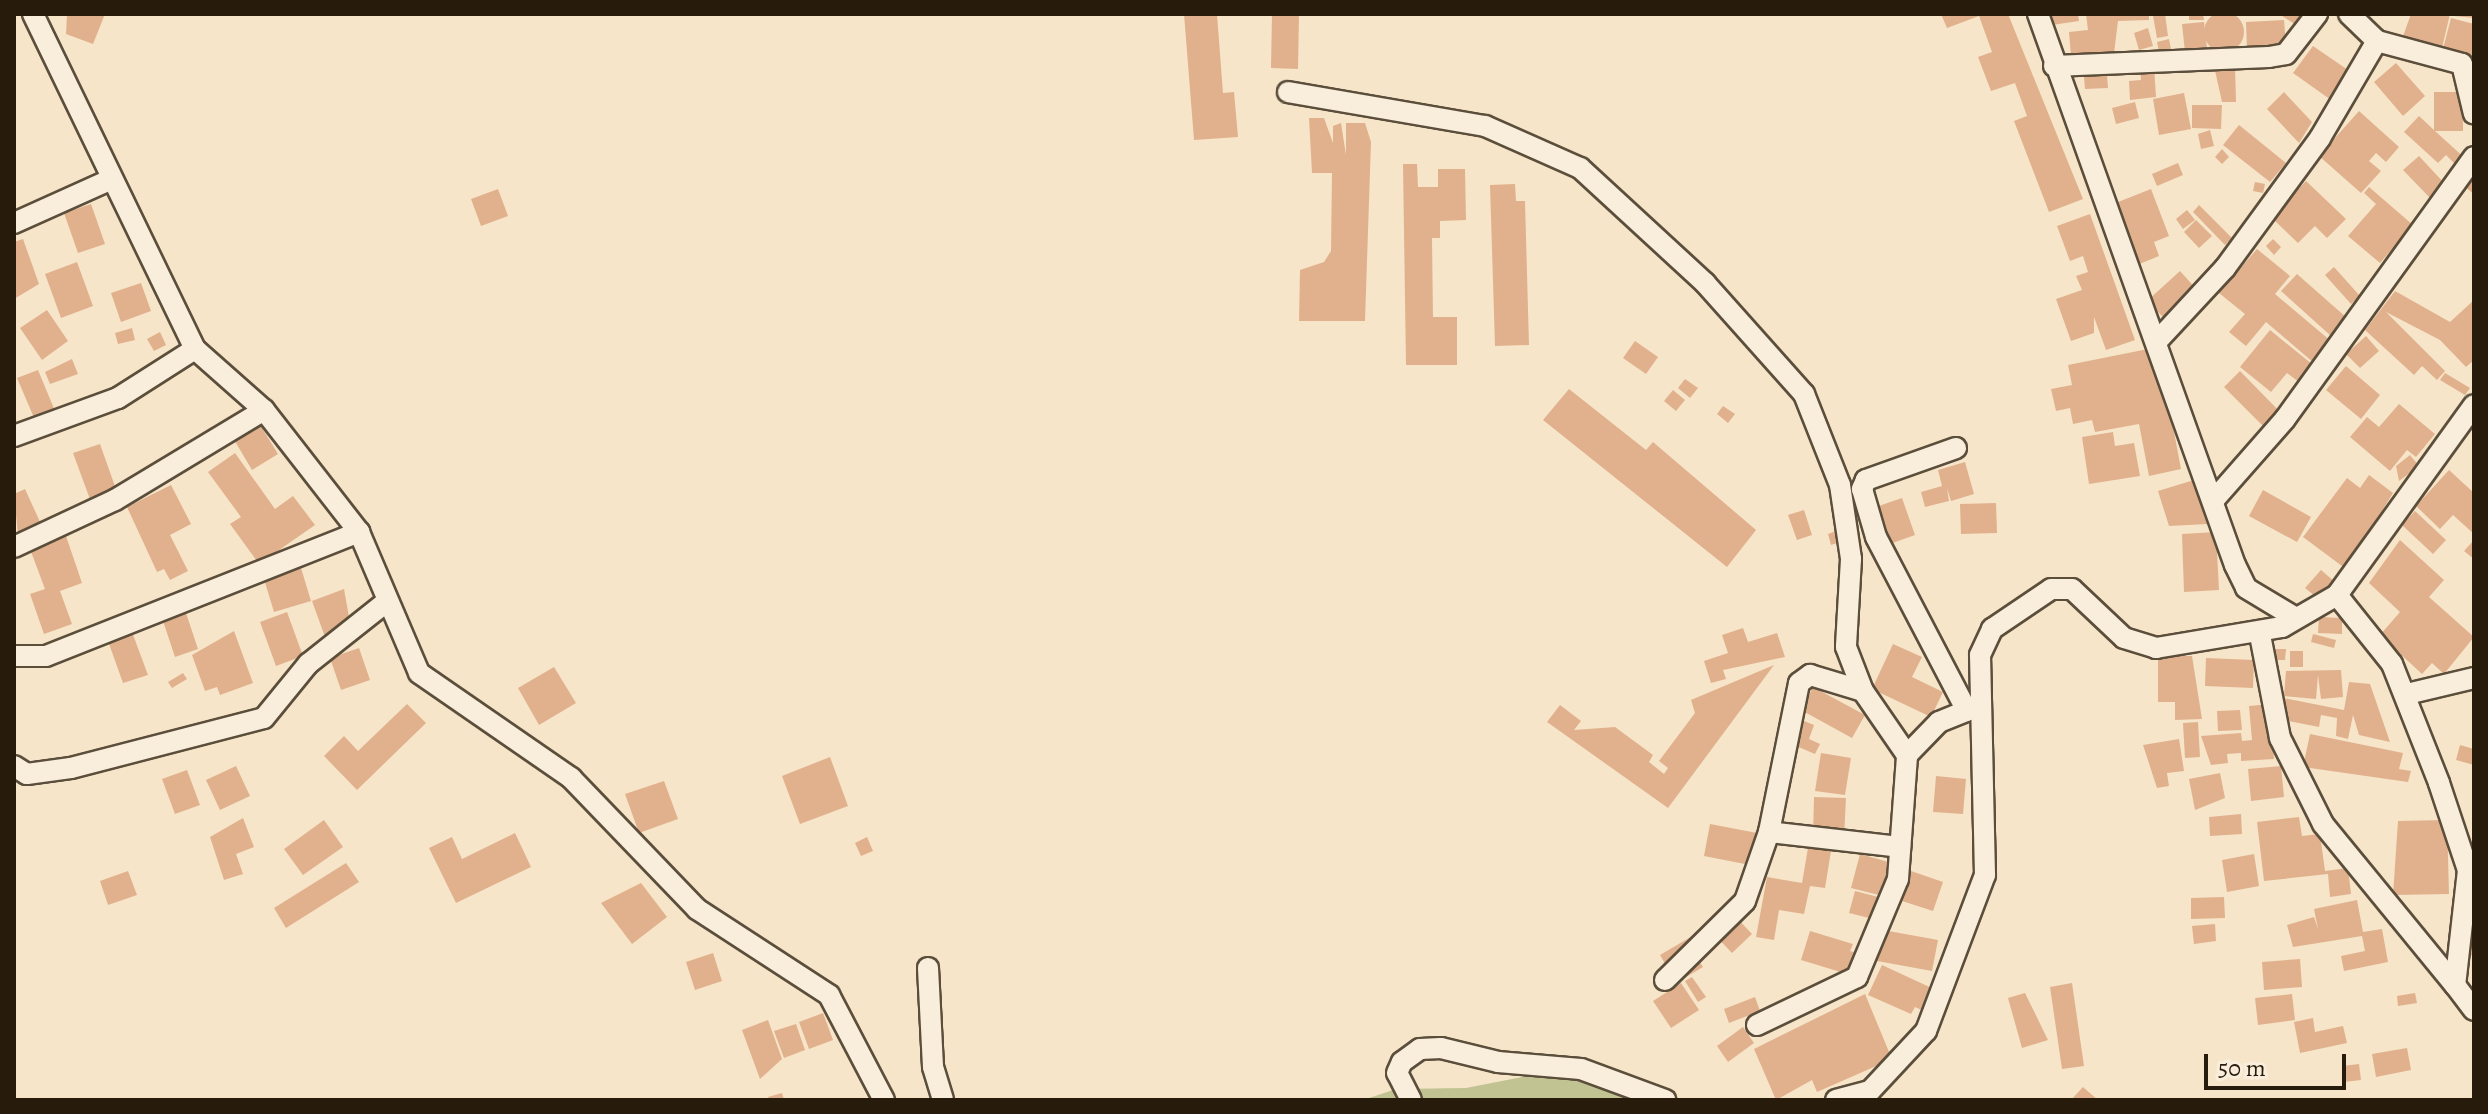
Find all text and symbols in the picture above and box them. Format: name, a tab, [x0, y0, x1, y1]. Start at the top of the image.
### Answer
scale bar	[2208, 1038, 2350, 1088]
text: 50 m	[2218, 1052, 2266, 1084]

